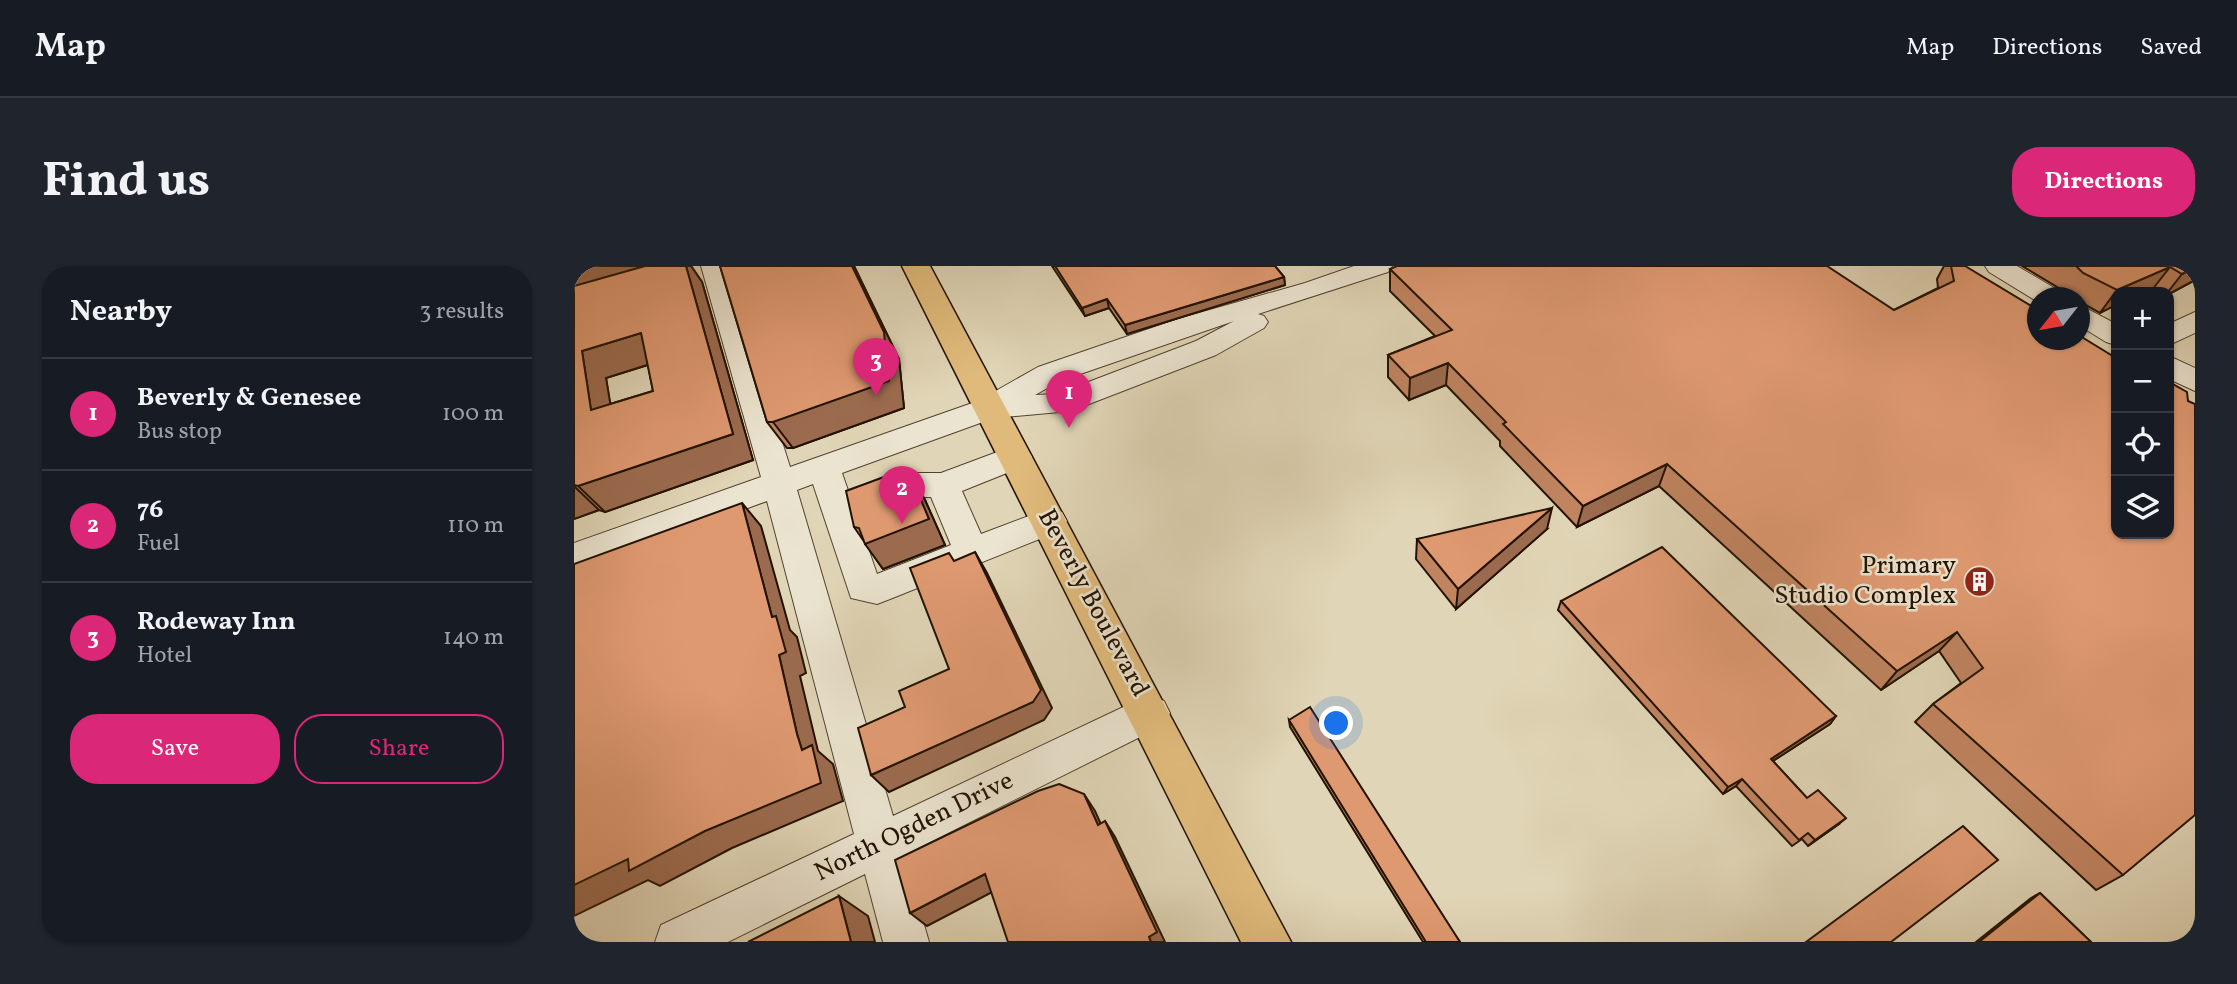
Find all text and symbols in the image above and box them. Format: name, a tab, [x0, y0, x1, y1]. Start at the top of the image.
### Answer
text: Map	[35, 25, 106, 71]
text: Map	[1906, 31, 1954, 65]
text: Directions	[1992, 31, 2102, 65]
text: Saved	[2140, 31, 2202, 65]
button: Directions	[2012, 147, 2195, 217]
text: Find us	[42, 148, 210, 217]
north arrow	[2027, 287, 2090, 350]
map controls	[2111, 287, 2174, 539]
button: +	[2111, 287, 2174, 350]
text: Nearby	[70, 291, 172, 333]
text: 3 results	[419, 296, 504, 328]
pin: 3	[853, 338, 899, 396]
button: −	[2111, 350, 2174, 413]
pin: 1	[1046, 370, 1092, 428]
text: Beverly & Genesee	[137, 380, 361, 416]
text: 1	[88, 398, 98, 430]
text: 100 m	[442, 398, 504, 430]
button: locate	[2111, 413, 2174, 476]
text: Bus stop	[137, 416, 222, 448]
pin: 2	[879, 466, 925, 524]
button: layers	[2111, 476, 2174, 539]
text: 76	[137, 492, 163, 528]
street label: Beverly Boulevard	[1028, 503, 1158, 703]
text: 2	[87, 510, 99, 542]
text: 110 m	[447, 510, 504, 542]
text: Fuel	[137, 528, 180, 560]
place label: Primary Studio Complex	[1774, 548, 1956, 614]
building icon: Primary Studio Complex	[1962, 564, 1996, 598]
text: Rodeway Inn	[137, 604, 296, 640]
text: 3	[87, 622, 99, 654]
text: 140 m	[443, 622, 504, 654]
text: Hotel	[137, 640, 192, 672]
your location	[1319, 706, 1353, 740]
button: Save	[70, 714, 280, 784]
button: Share	[294, 714, 504, 784]
street label: North Ogden Drive	[808, 763, 1020, 891]

